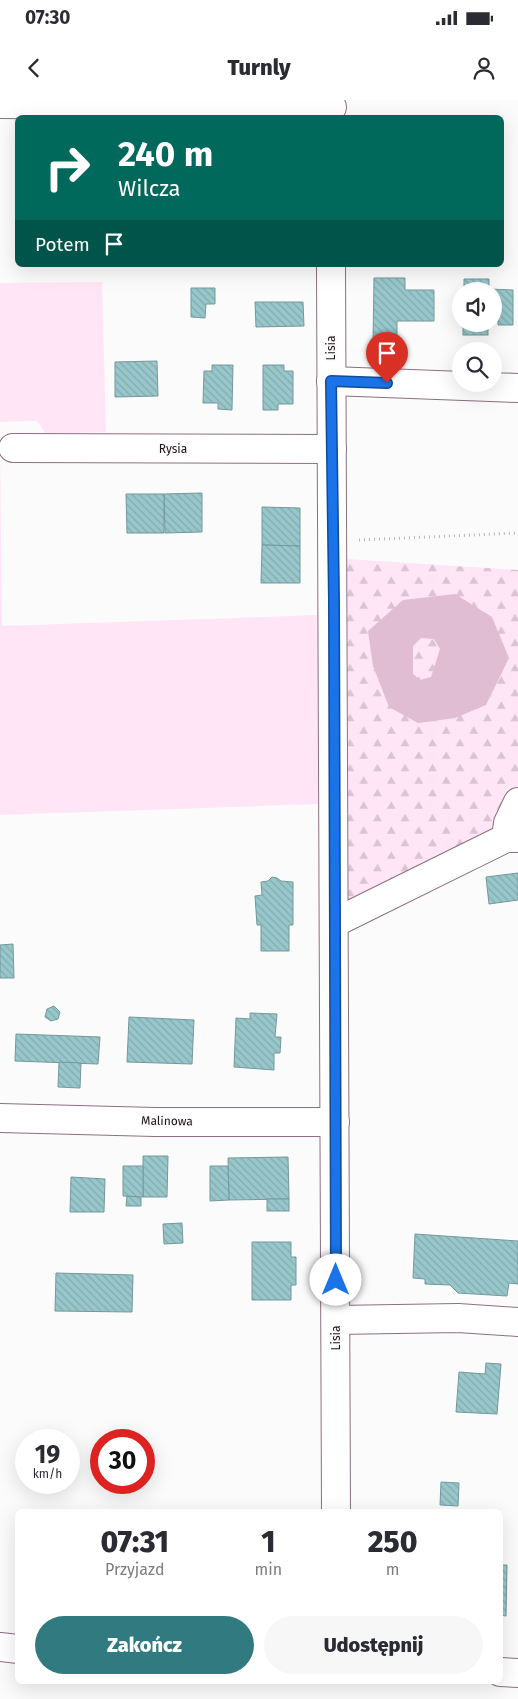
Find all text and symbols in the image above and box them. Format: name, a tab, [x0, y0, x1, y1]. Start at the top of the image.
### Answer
text: 07:30	[25, 6, 71, 29]
icon: back	[20, 54, 48, 82]
text: Turnly	[227, 54, 291, 81]
icon: person	[470, 54, 498, 82]
text: 240 m	[118, 133, 213, 175]
icon: right	[35, 135, 100, 200]
text: Wilcza	[118, 175, 180, 202]
icon: arrive	[100, 230, 128, 258]
text: Potem	[35, 233, 90, 256]
map controls	[452, 282, 502, 392]
button: sound	[452, 282, 502, 332]
pin	[366, 332, 408, 383]
street label: Lisia	[324, 336, 338, 360]
icon: arrive	[373, 339, 401, 367]
button: search	[452, 342, 502, 392]
street label: Rysia	[159, 442, 187, 456]
street label: Malinowa	[141, 1114, 193, 1128]
position arrow	[309, 1253, 361, 1305]
street label: Lisia	[329, 1326, 343, 1350]
speed limit sign: 30	[90, 1429, 155, 1494]
text: 19	[35, 1440, 60, 1470]
text: km/h	[33, 1467, 62, 1481]
text: 07:31	[100, 1524, 169, 1560]
text: 1	[261, 1524, 275, 1560]
text: 250	[368, 1524, 418, 1560]
text: Przyjazd	[105, 1560, 165, 1579]
text: min	[255, 1560, 282, 1579]
text: m	[386, 1560, 399, 1579]
button: Zakończ	[35, 1616, 254, 1674]
button: Udostępnij	[264, 1616, 483, 1674]

